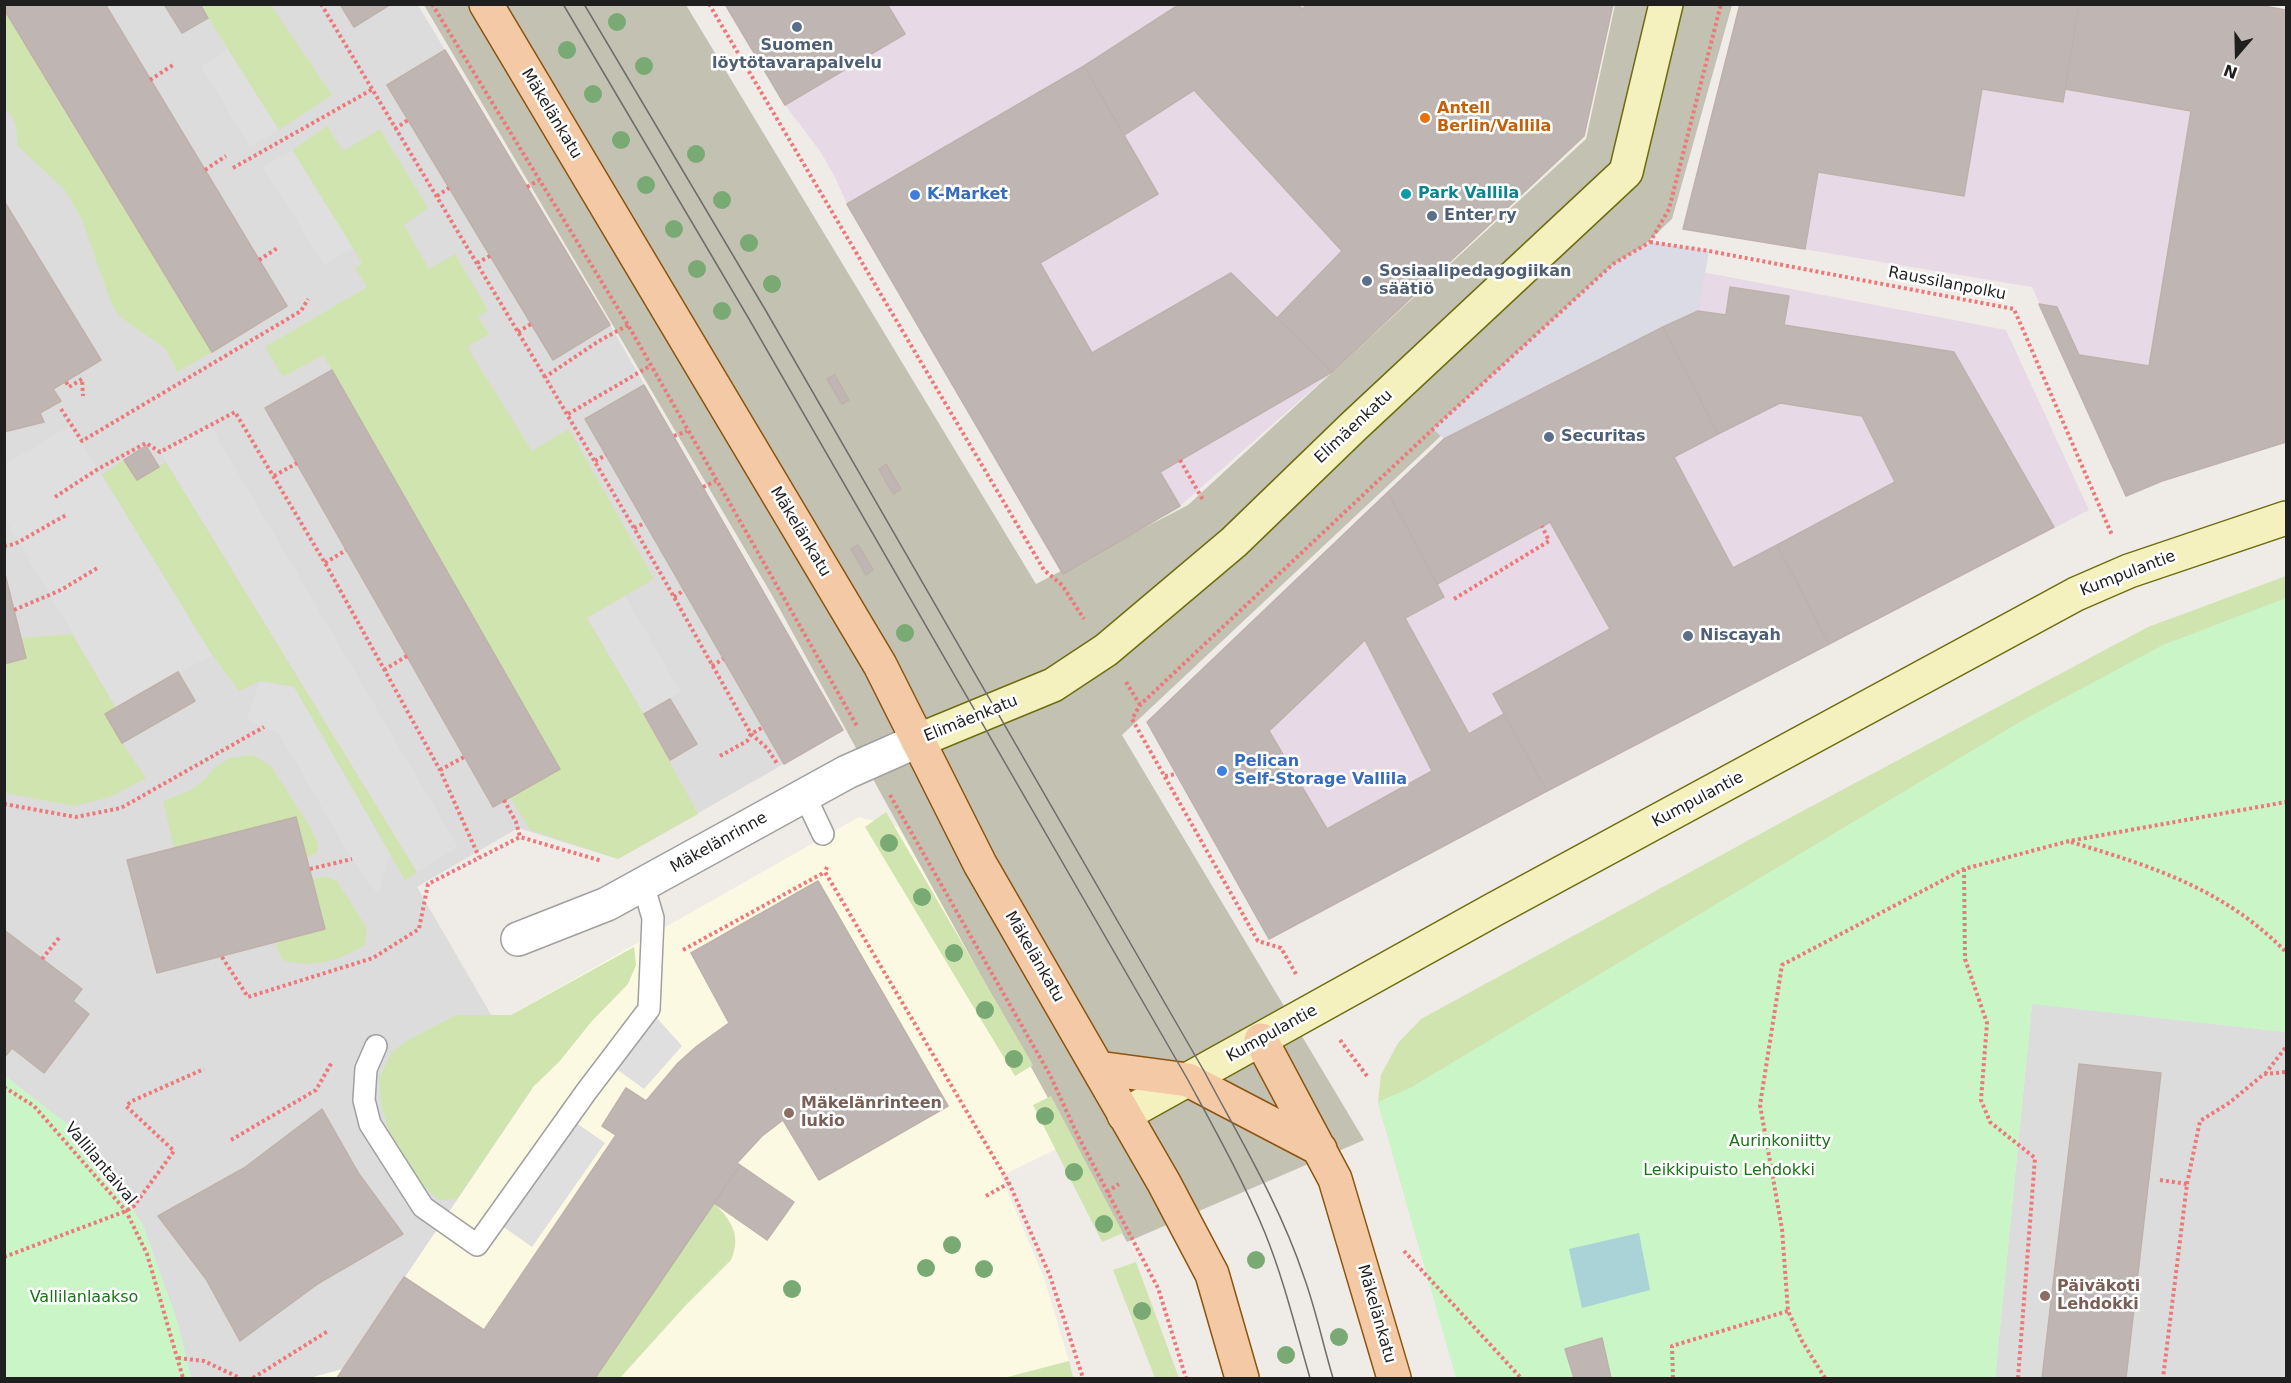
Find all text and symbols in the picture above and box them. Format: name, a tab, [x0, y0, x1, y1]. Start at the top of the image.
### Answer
marker: Suomen löytötavarapalvelu	[790, 20, 804, 34]
north arrow	[2207, 24, 2267, 84]
place label: Suomen löytötavarapalvelu	[712, 36, 882, 74]
text: N	[2221, 60, 2240, 83]
street label: Mäkelänkatu	[517, 65, 585, 163]
place label: Antell Berlin/Vallila	[1437, 99, 1551, 137]
marker: Antell Berlin/Vallila	[1418, 111, 1432, 125]
place label: Park Vallila	[1418, 184, 1519, 204]
place label: K-Market	[927, 185, 1008, 205]
marker: Park Vallila	[1399, 187, 1413, 201]
marker: K-Market	[908, 188, 922, 202]
place label: Enter ry	[1444, 206, 1517, 226]
marker: Enter ry	[1425, 209, 1439, 223]
place label: Sosiaalipedagogiikan säätiö	[1379, 262, 1571, 300]
street label: Raussilanpolku	[1887, 263, 2007, 305]
marker: Sosiaalipedagogiikan säätiö	[1360, 274, 1374, 288]
street label: Elimäenkatu	[1311, 386, 1397, 468]
place label: Securitas	[1561, 427, 1646, 447]
marker: Securitas	[1542, 430, 1556, 444]
street label: Mäkelänkatu	[766, 483, 834, 581]
street label: Kumpulantie	[2078, 547, 2178, 601]
place label: Niscayah	[1700, 626, 1781, 646]
marker: Niscayah	[1681, 629, 1695, 643]
street label: Elimäenkatu	[921, 691, 1021, 747]
place label: Pelican Self-Storage Vallila	[1234, 752, 1407, 790]
marker: Pelican Self-Storage Vallila	[1215, 764, 1229, 778]
street label: Kumpulantie	[1649, 768, 1747, 832]
street label: Mäkelänrinne	[667, 808, 771, 878]
street label: Mäkelänkatu	[1000, 908, 1068, 1006]
street label: Kumpulantie	[1223, 1001, 1321, 1067]
place label: Mäkelänrinteen lukio	[801, 1094, 942, 1132]
marker: Mäkelänrinteen lukio	[782, 1106, 796, 1120]
street label: Vallilantaival	[60, 1119, 140, 1209]
park label: Aurinkoniitty	[1729, 1132, 1831, 1152]
park label: Leikkipuisto Lehdokki	[1643, 1161, 1815, 1181]
street label: Mäkelänkatu	[1353, 1262, 1399, 1366]
place label: Päiväkoti Lehdokki	[2057, 1277, 2140, 1315]
park label: Vallilanlaakso	[30, 1288, 138, 1308]
marker: Päiväkoti Lehdokki	[2038, 1289, 2052, 1303]

